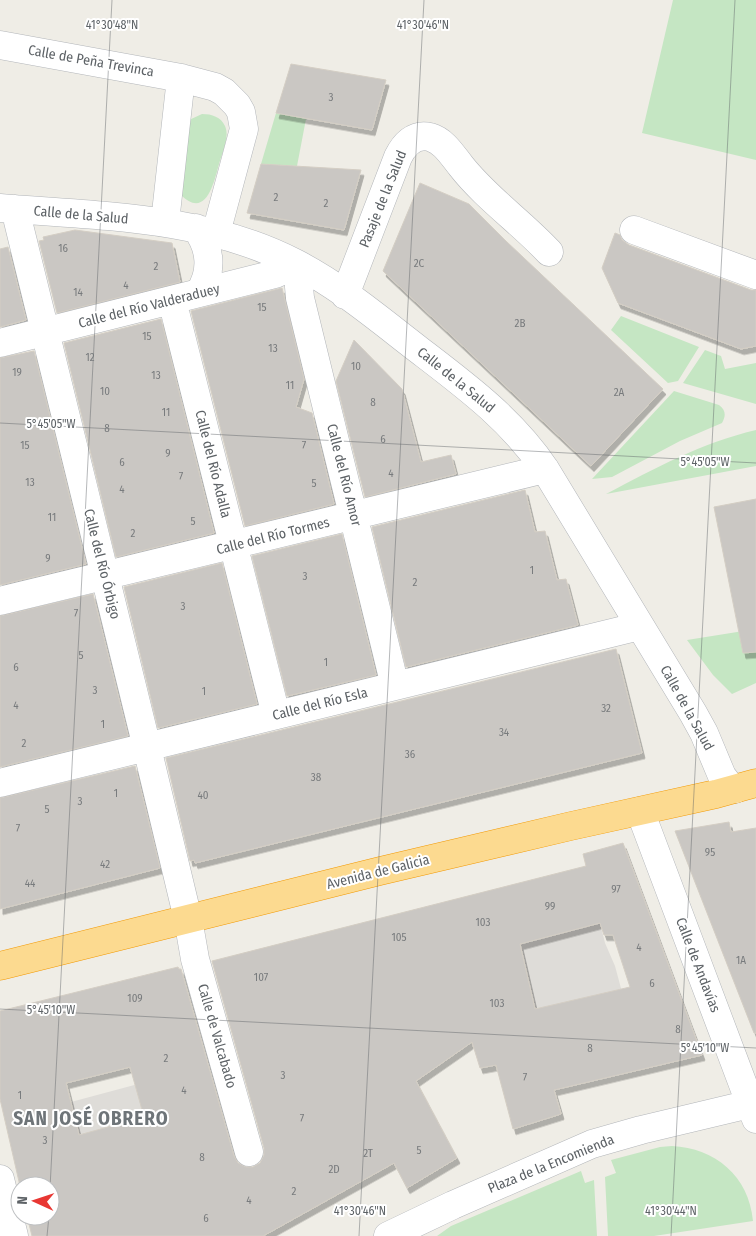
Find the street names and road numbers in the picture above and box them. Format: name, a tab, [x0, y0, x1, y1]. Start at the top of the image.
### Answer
street label: Calle de Peña Trevinca	[27, 42, 155, 80]
street label: Pasaje de la Salud	[356, 148, 410, 250]
street label: Calle de la Salud	[33, 202, 129, 228]
street label: Calle del Río Valderaduey	[77, 280, 222, 332]
street label: Calle de la Salud	[414, 344, 498, 416]
street label: Calle del Río Adalla	[191, 408, 235, 520]
street label: Calle del Río Amor	[323, 422, 365, 528]
street label: Calle del Río Órbigo	[80, 507, 125, 621]
street label: Calle del Río Tormes	[215, 514, 331, 558]
street label: Calle de la Salud	[657, 662, 717, 754]
street label: Calle del Río Esla	[271, 684, 369, 724]
street label: Avenida de Galicia	[325, 851, 431, 893]
street label: Calle de Andavías	[672, 915, 724, 1015]
street label: Calle de Valcabado	[194, 982, 240, 1090]
street label: Plaza de la Encomienda	[485, 1131, 617, 1197]

